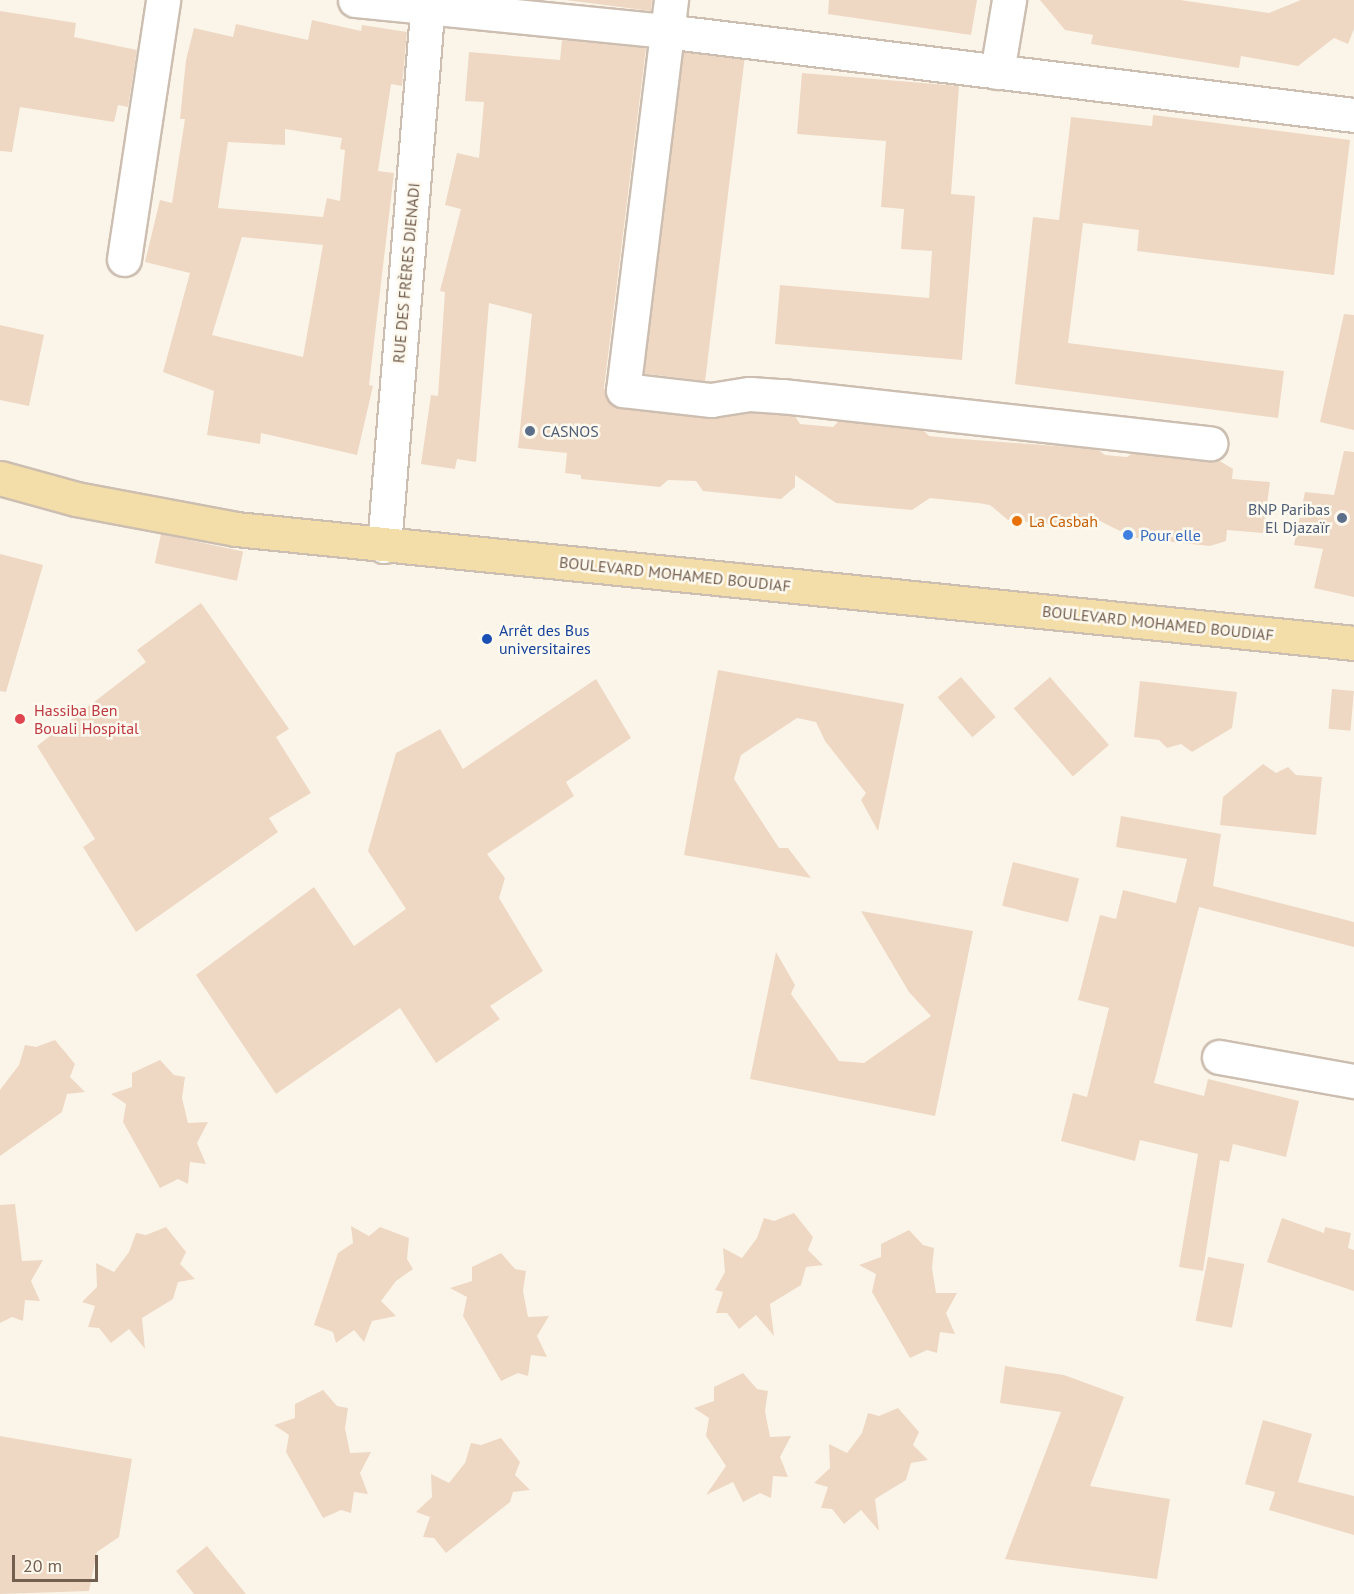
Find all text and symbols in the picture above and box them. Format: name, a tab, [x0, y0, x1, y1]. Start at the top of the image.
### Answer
street label: RUE DES FRÈRES DJENADI	[389, 182, 423, 364]
place label: CASNOS	[542, 421, 599, 441]
marker: CASNOS	[523, 424, 537, 438]
place label: BNP Paribas El Djazaïr	[1247, 499, 1330, 537]
place label: La Casbah	[1029, 511, 1098, 531]
marker: BNP Paribas El Djazaïr	[1335, 511, 1349, 525]
marker: La Casbah	[1010, 514, 1024, 528]
place label: Pour elle	[1140, 525, 1201, 545]
marker: Pour elle	[1121, 528, 1135, 542]
street label: BOULEVARD MOHAMED BOUDIAF	[558, 552, 792, 596]
street label: BOULEVARD MOHAMED BOUDIAF	[1041, 601, 1275, 645]
place label: Arrêt des Bus universitaires	[499, 620, 591, 658]
marker: Arrêt des Bus universitaires	[480, 632, 494, 646]
place label: Hassiba Ben Bouali Hospital	[34, 700, 139, 738]
marker: Hassiba Ben Bouali Hospital	[11, 710, 29, 728]
scale bar	[15, 1543, 100, 1581]
text: 20 m	[23, 1554, 62, 1577]

